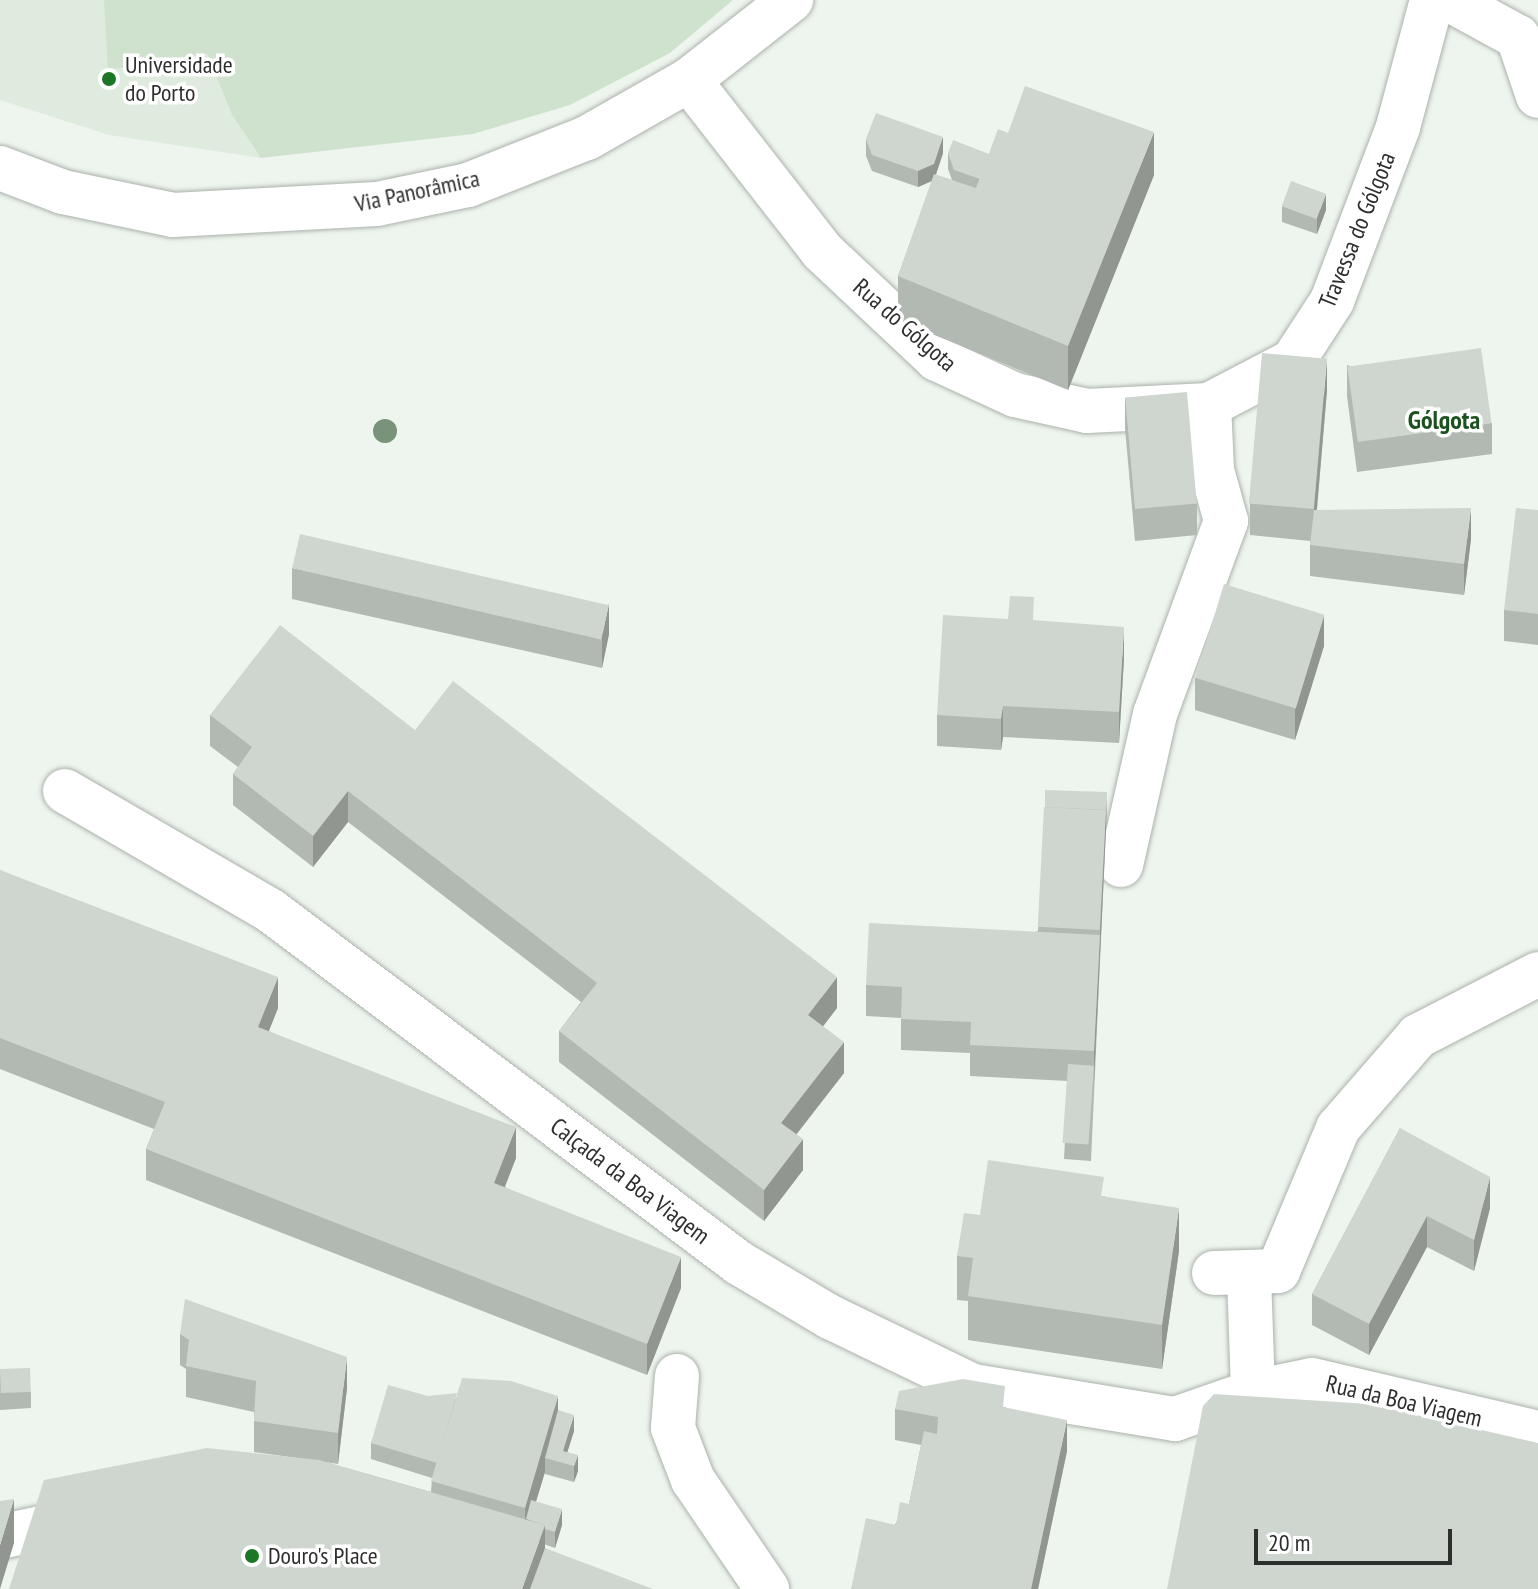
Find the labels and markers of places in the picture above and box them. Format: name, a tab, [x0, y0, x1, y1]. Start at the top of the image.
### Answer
place label: Universidade do Porto	[125, 51, 233, 107]
marker: Universidade do Porto	[100, 70, 118, 88]
place label: Douro's Place	[268, 1542, 378, 1570]
marker: Douro's Place	[243, 1547, 261, 1565]

